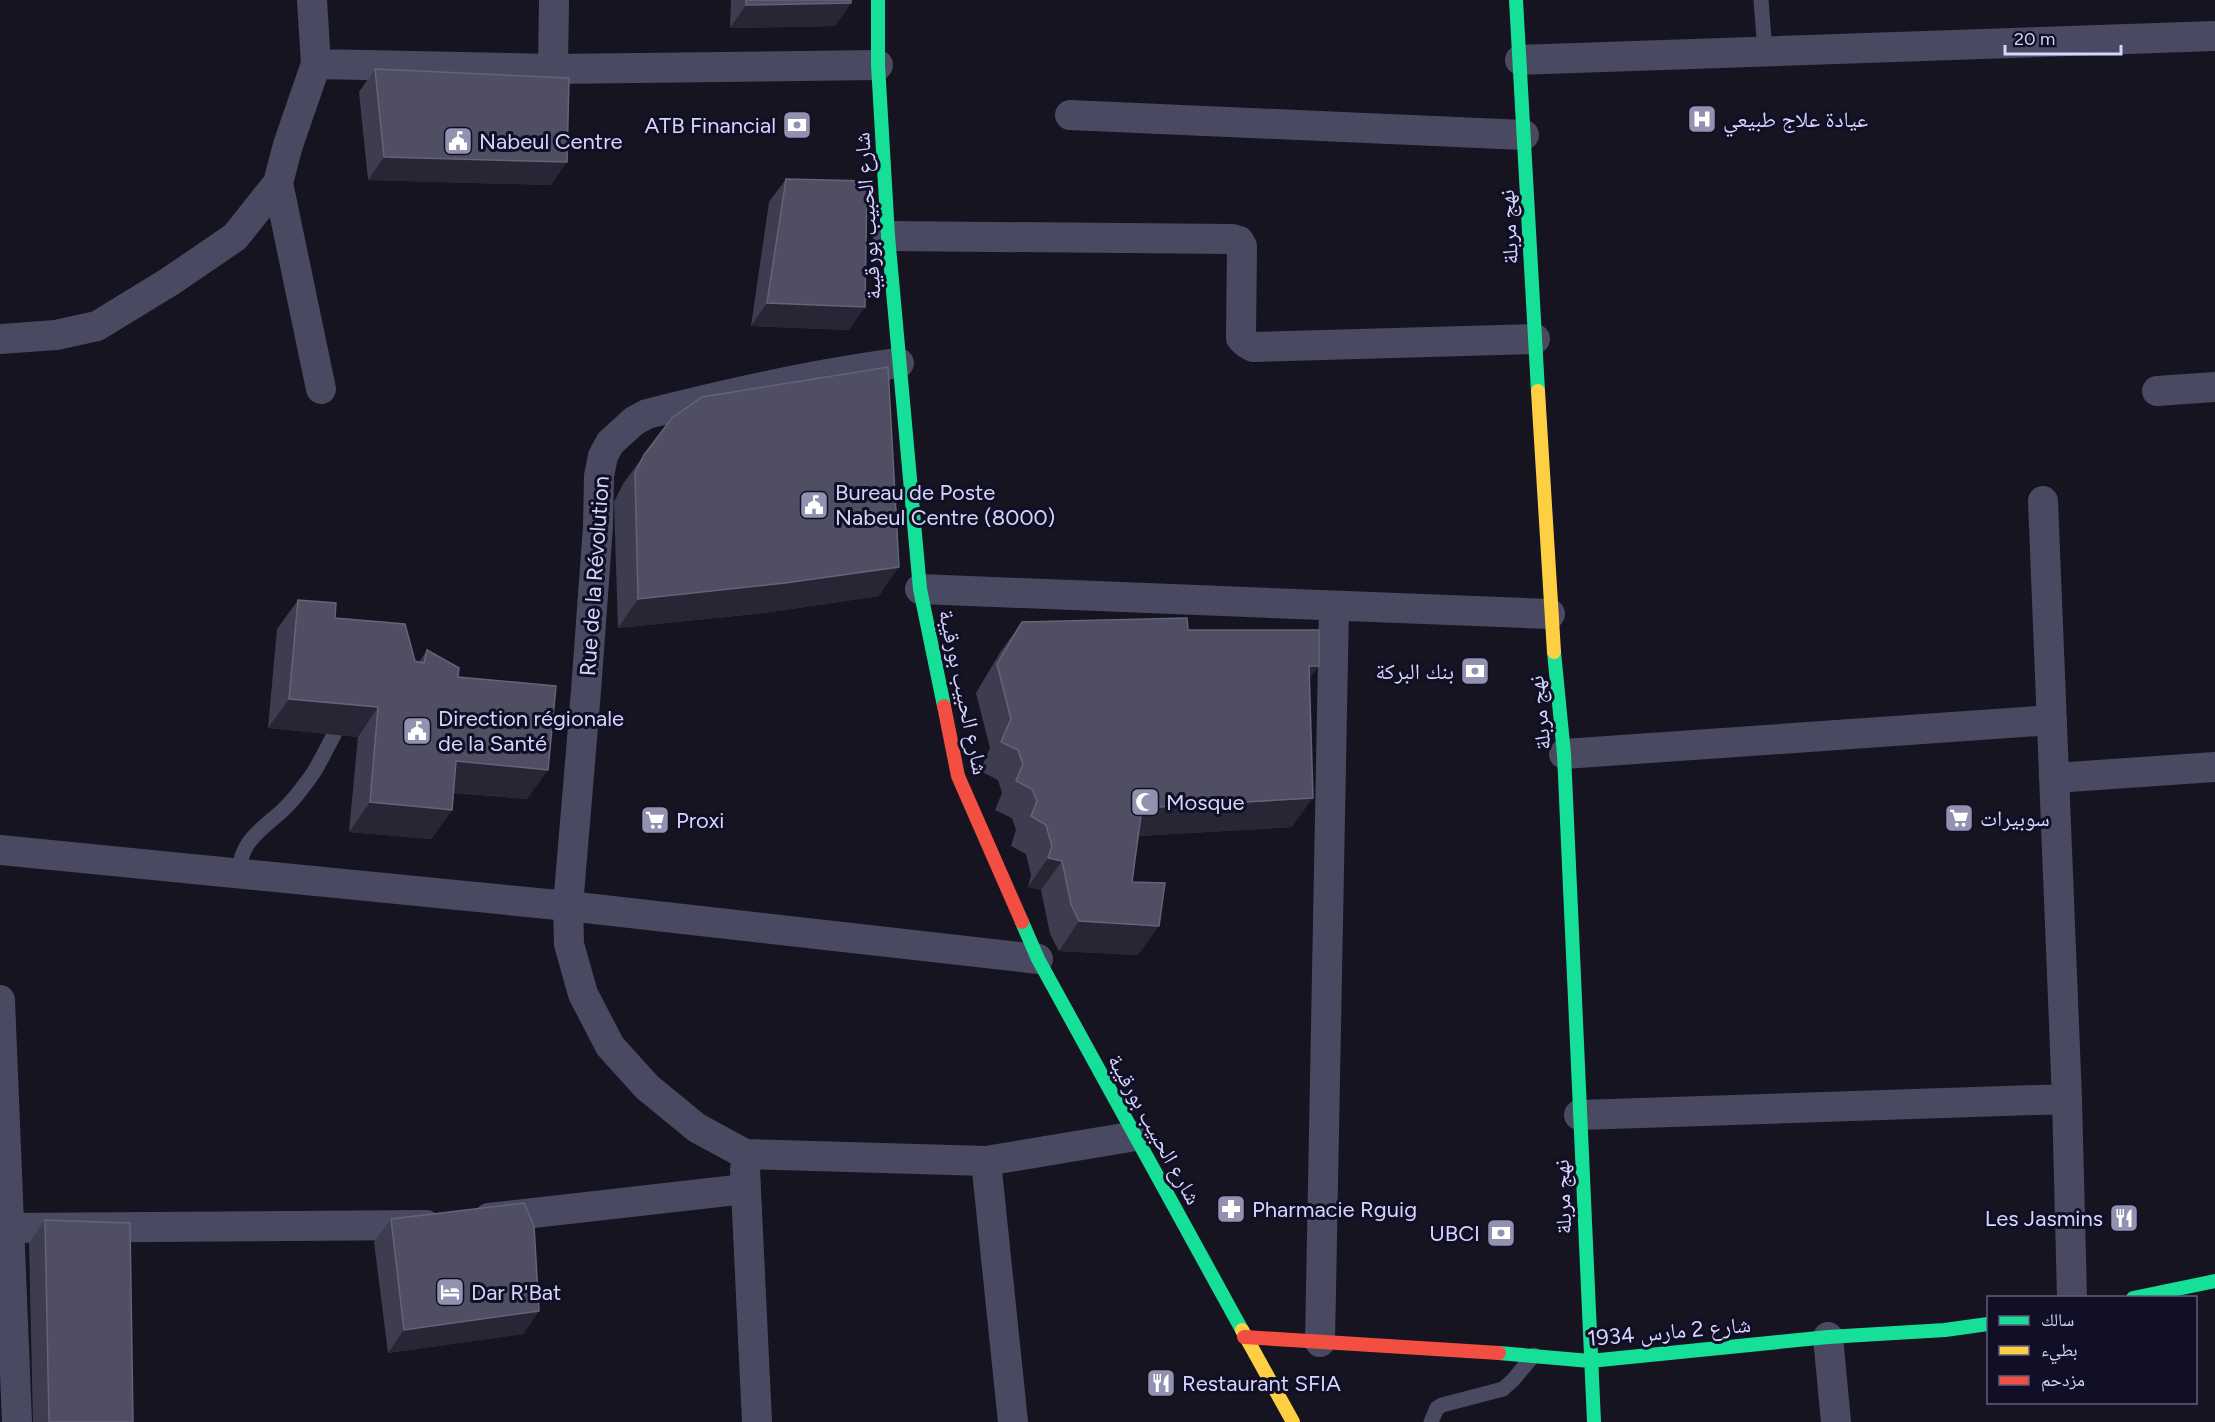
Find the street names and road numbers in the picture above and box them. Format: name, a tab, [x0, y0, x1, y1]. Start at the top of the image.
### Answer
street label: شارع الحبيب بورقيبة	[848, 131, 887, 301]
street label: نهج مربلة	[1493, 189, 1524, 265]
street label: Rue de la Révolution	[574, 475, 615, 677]
street label: شارع الحبيب بورقيبة	[933, 607, 994, 777]
street label: نهج مربلة	[1522, 674, 1557, 752]
street label: شارع الحبيب بورقيبة	[1102, 1049, 1207, 1209]
street label: نهج مربلة	[1548, 1159, 1577, 1235]
street label: شارع 2 مارس 1934	[1586, 1311, 1752, 1352]

